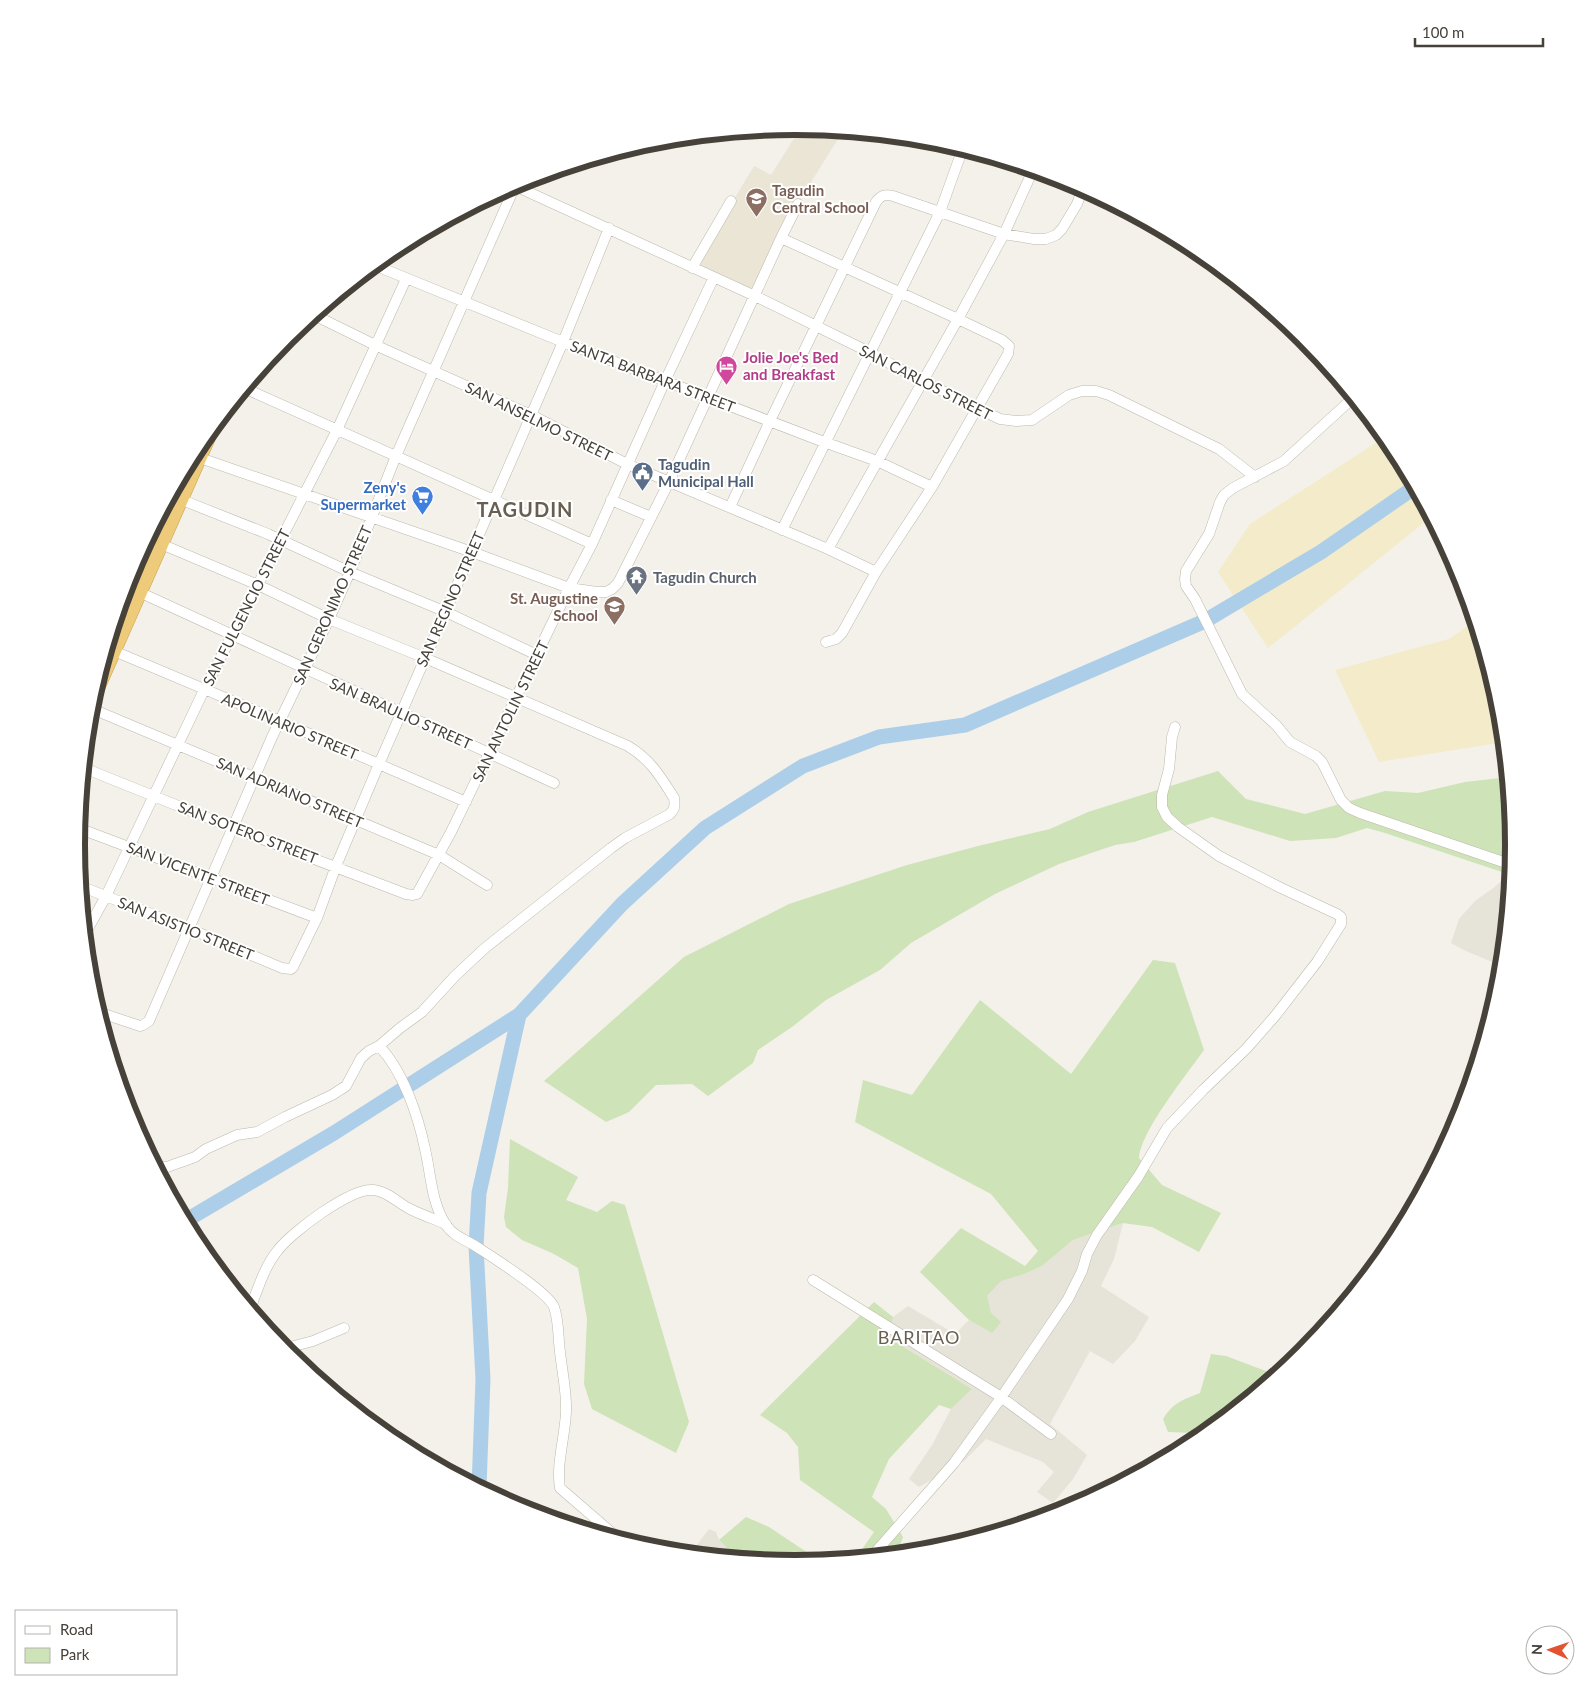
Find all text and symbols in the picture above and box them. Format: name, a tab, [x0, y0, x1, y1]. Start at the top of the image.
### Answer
scale bar	[1415, 15, 1542, 47]
text: 100 m	[1422, 23, 1464, 41]
place label: Tagudin Central School	[772, 181, 869, 216]
school or university icon: Tagudin Central School	[744, 187, 768, 218]
street label: SANTA BARBARA STREET	[568, 336, 738, 416]
street label: SAN CARLOS STREET	[857, 341, 996, 423]
place label: Jolie Joe's Bed and Breakfast	[743, 348, 839, 383]
hotel icon: Jolie Joe's Bed and Breakfast	[715, 354, 739, 385]
street label: SAN ANSELMO STREET	[463, 378, 616, 465]
place label: Tagudin Municipal Hall	[658, 455, 754, 490]
public building icon: Tagudin Municipal Hall	[630, 461, 654, 492]
place label: Zeny's Supermarket	[320, 478, 406, 513]
supermarket icon: Zeny's Supermarket	[410, 484, 434, 515]
district label: TAGUDIN	[477, 497, 573, 521]
street label: SAN GERONIMO STREET	[289, 523, 375, 687]
street label: SAN FULGENCIO STREET	[199, 525, 294, 689]
street label: SAN REGINO STREET	[412, 528, 488, 669]
temple icon: Tagudin Church	[625, 565, 649, 596]
place label: Tagudin Church	[653, 568, 757, 586]
place label: St. Augustine School	[510, 589, 598, 624]
school or university icon: St. Augustine School	[602, 595, 626, 626]
street label: SAN ANTOLIN STREET	[468, 637, 552, 784]
street label: SAN BRAULIO STREET	[327, 674, 475, 753]
street label: APOLINARIO STREET	[219, 689, 361, 763]
street label: SAN ADRIANO STREET	[214, 753, 366, 831]
street label: SAN SOTERO STREET	[176, 797, 321, 867]
street label: SAN VICENTE STREET	[124, 837, 272, 909]
street label: SAN ASISTIO STREET	[115, 892, 257, 964]
district label: BARITAO	[878, 1326, 960, 1348]
legend	[15, 1610, 178, 1675]
text: Road	[60, 1620, 93, 1638]
north arrow	[1525, 1625, 1575, 1675]
text: N	[1528, 1644, 1545, 1655]
text: Park	[60, 1645, 90, 1663]

